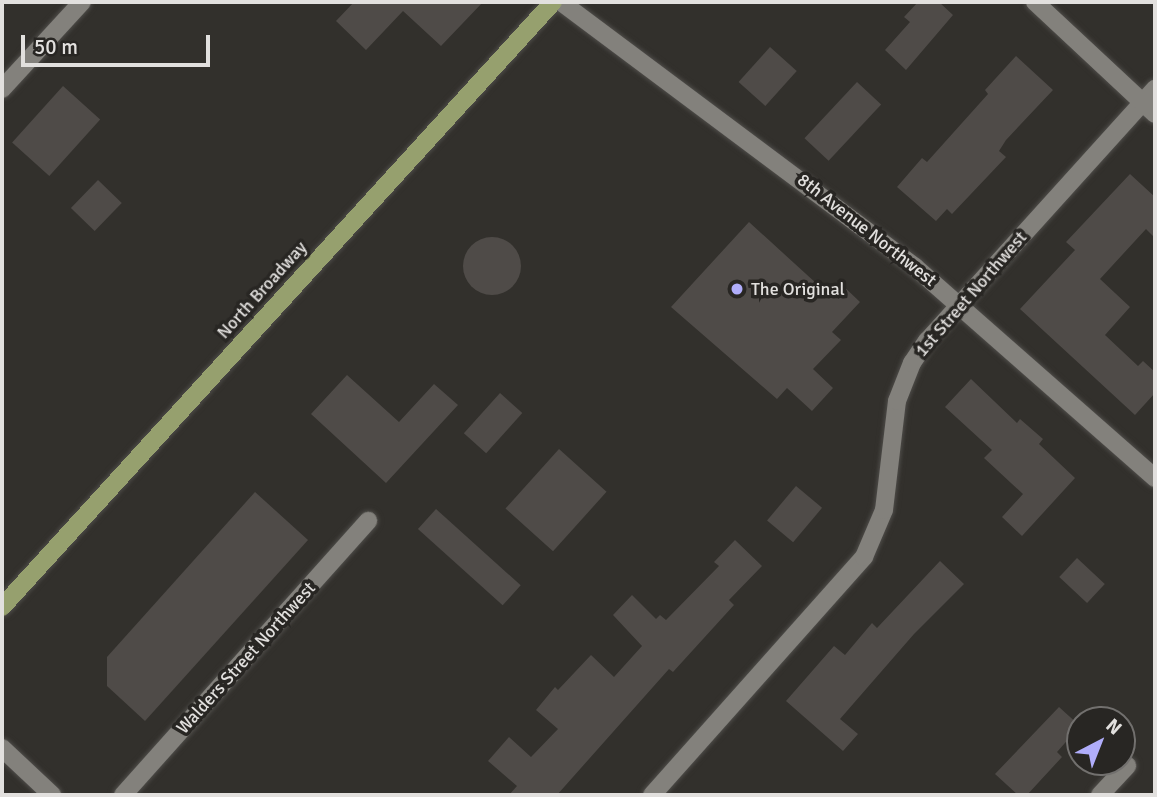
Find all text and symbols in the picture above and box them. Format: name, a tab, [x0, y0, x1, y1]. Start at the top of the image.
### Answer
scale bar	[24, 21, 214, 65]
text: 50 m	[34, 34, 78, 60]
street label: 8th Avenue Northwest	[793, 169, 941, 291]
street label: 1st Street Northwest	[911, 227, 1031, 361]
street label: North Broadway	[213, 237, 311, 343]
place label: The Original	[751, 278, 845, 300]
marker: The Original	[729, 281, 745, 297]
street label: Walders Street Northwest	[172, 578, 320, 738]
north arrow	[1066, 706, 1136, 776]
text: N	[1101, 714, 1127, 740]

